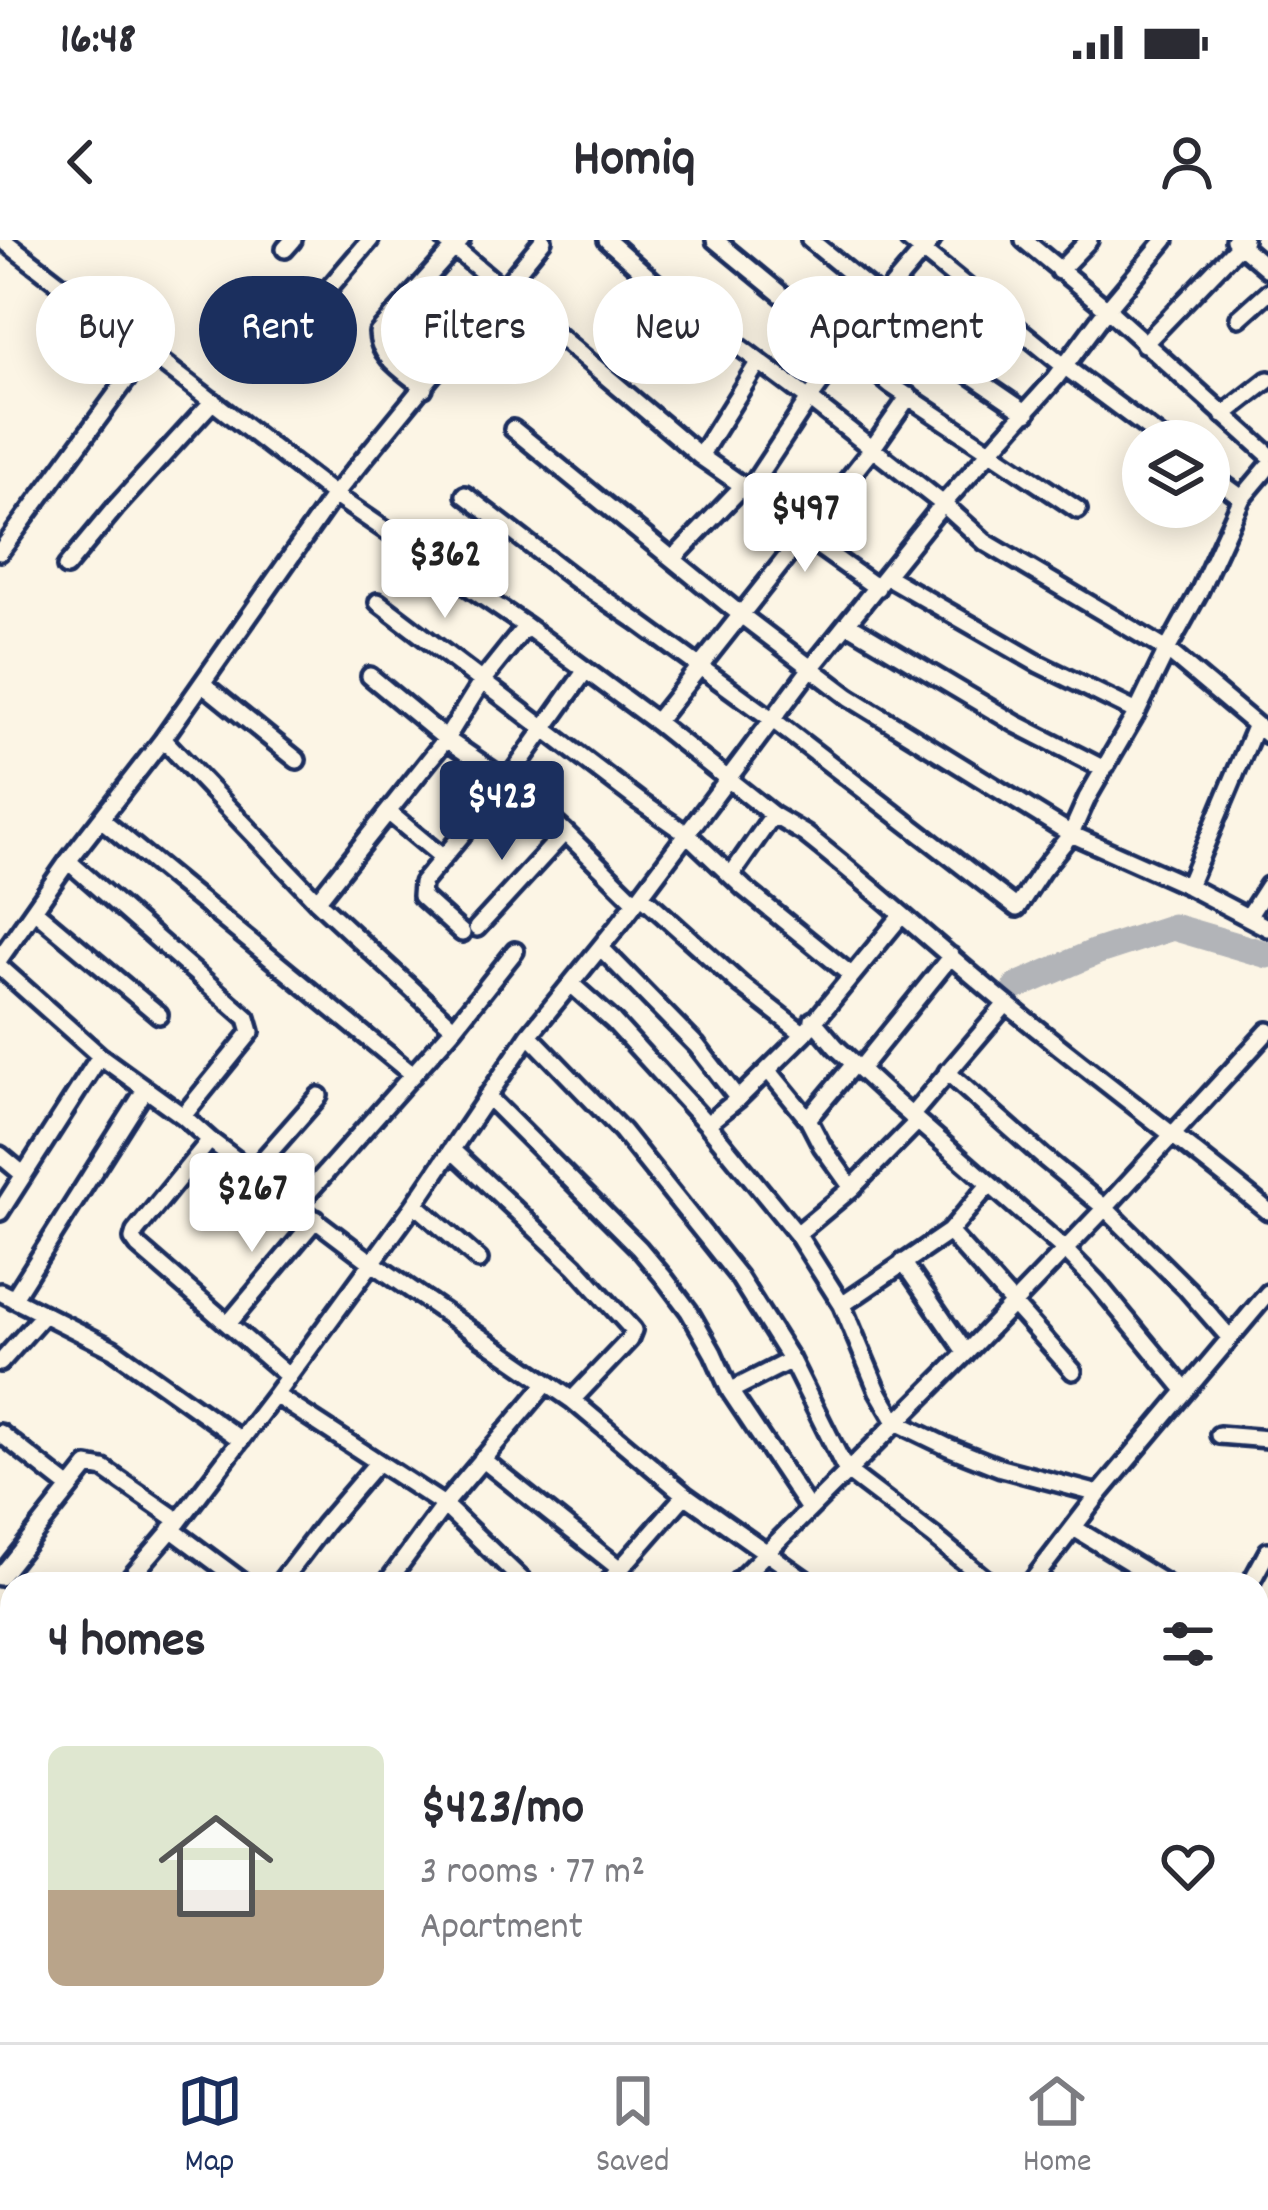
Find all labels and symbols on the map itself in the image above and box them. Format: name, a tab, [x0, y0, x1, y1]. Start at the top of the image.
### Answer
pin: $497	[734, 473, 876, 575]
pin: $362	[374, 519, 516, 621]
pin: $423	[431, 761, 573, 863]
pin: $267	[181, 1153, 323, 1255]

